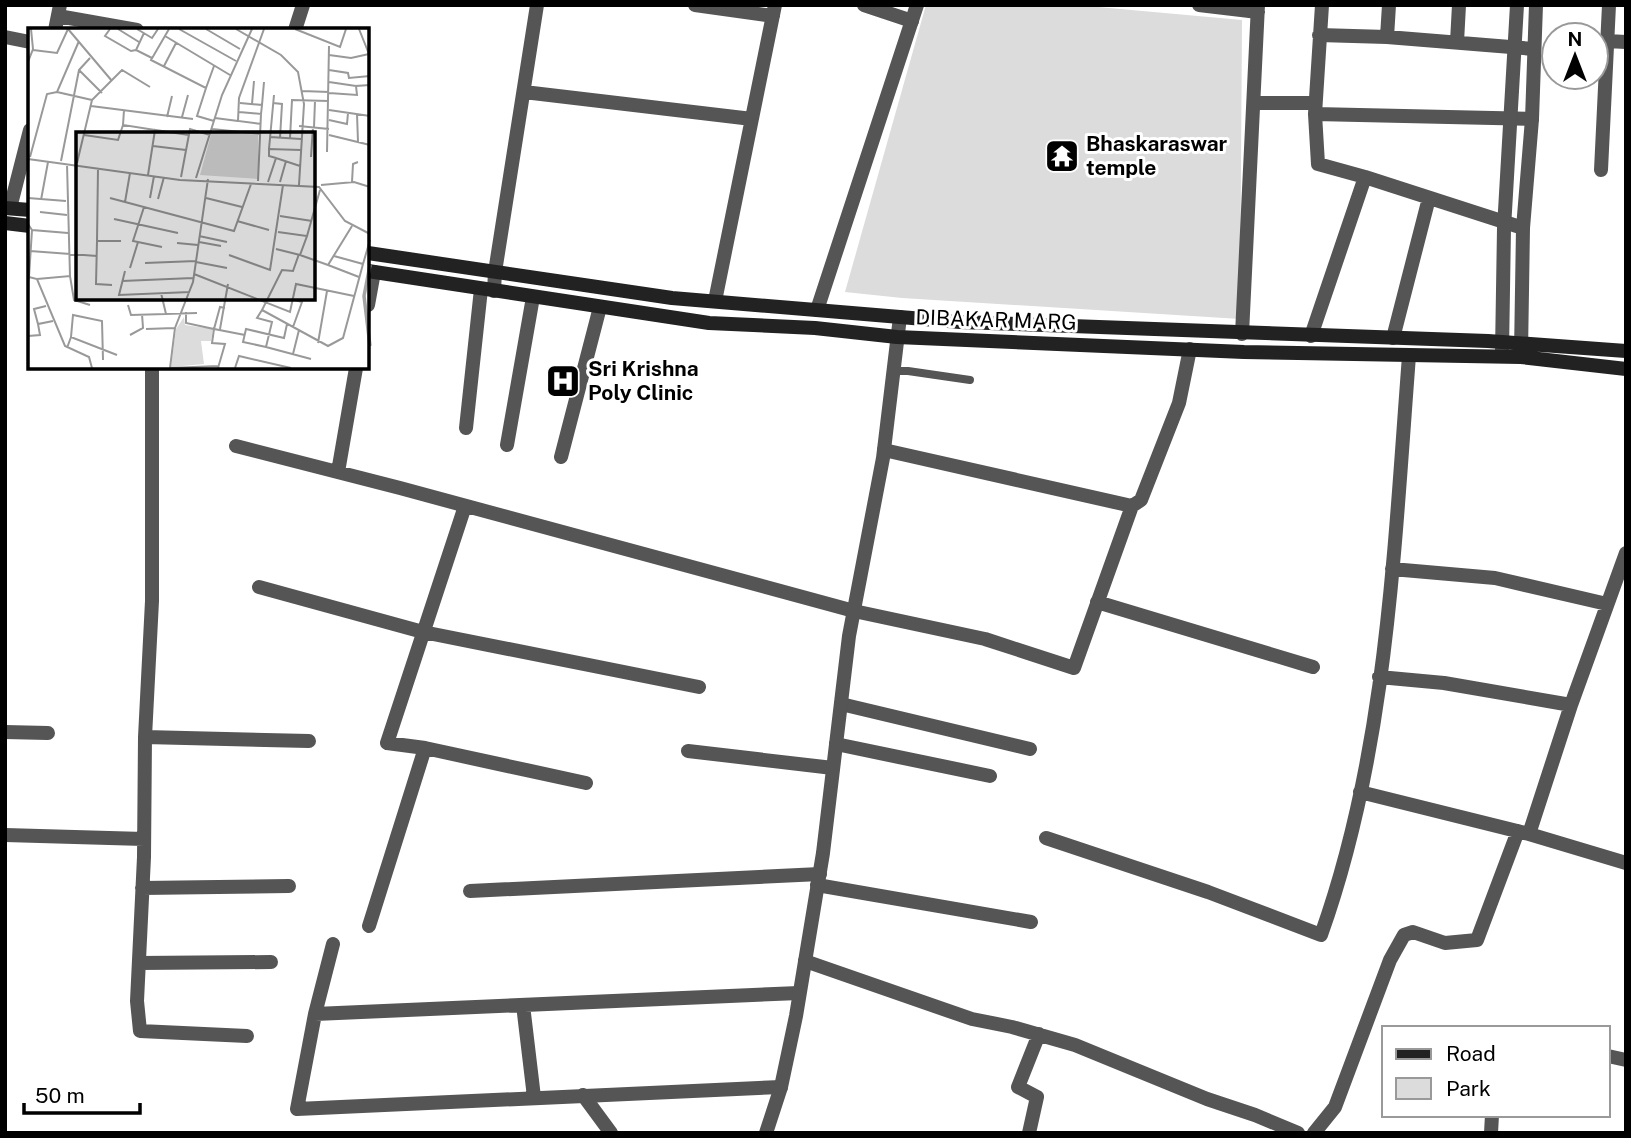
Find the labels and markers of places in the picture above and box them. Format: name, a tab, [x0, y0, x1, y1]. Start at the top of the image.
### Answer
place label: Bhaskaraswar temple	[1086, 131, 1228, 180]
temple icon: Bhaskaraswar temple	[1043, 137, 1081, 175]
place label: Sri Krishna Poly Clinic	[588, 356, 699, 405]
hospital icon: Sri Krishna Poly Clinic	[544, 362, 582, 400]

